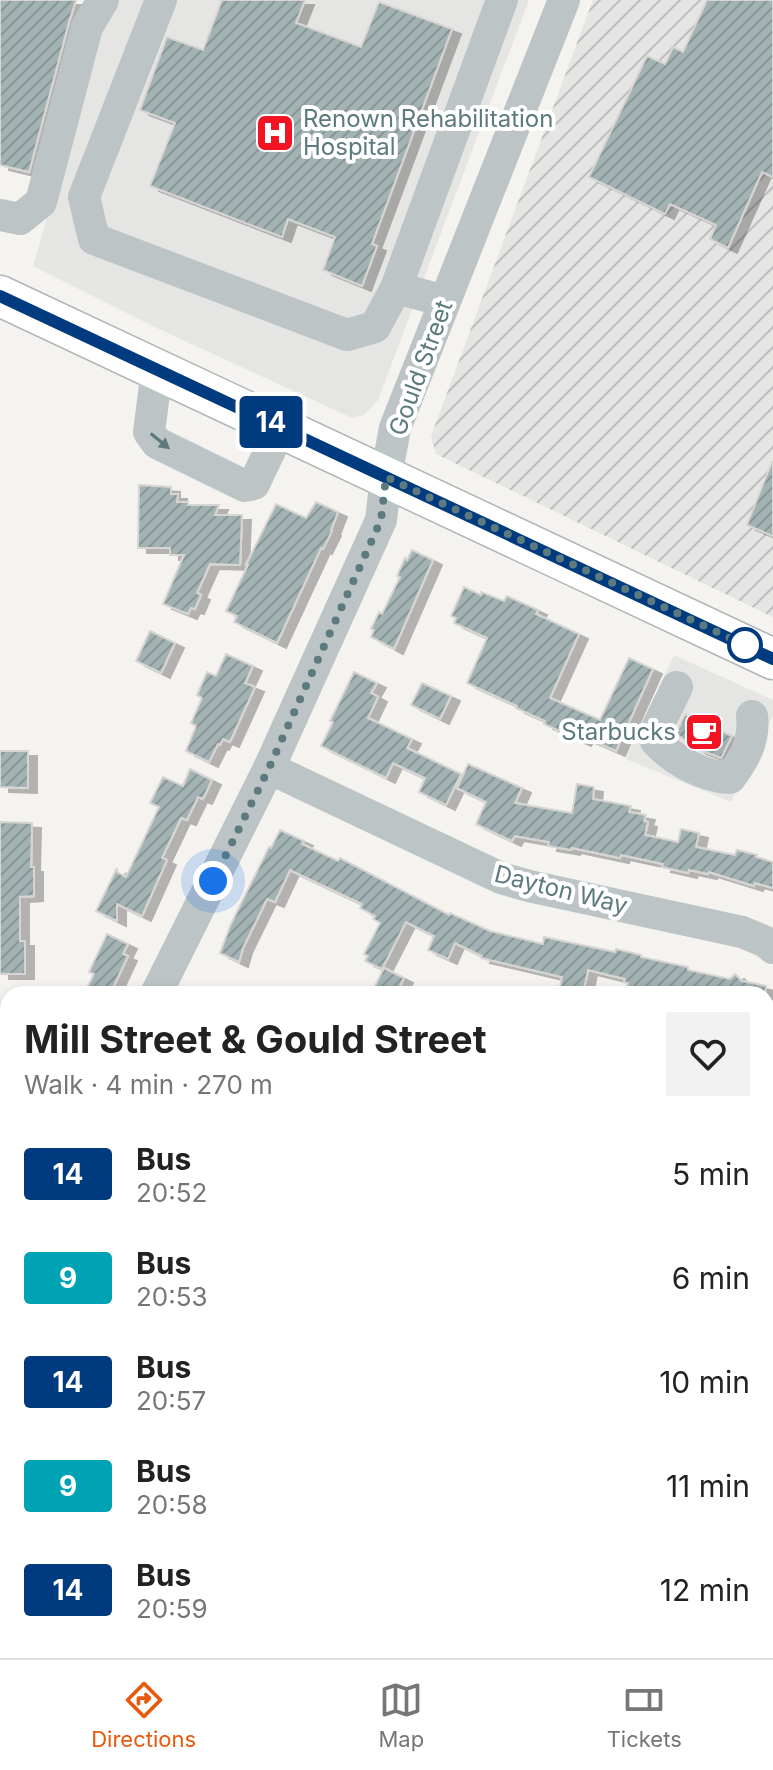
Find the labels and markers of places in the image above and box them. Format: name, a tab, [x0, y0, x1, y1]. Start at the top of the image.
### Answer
place label: Renown Rehabilitation Hospital	[303, 104, 553, 161]
hospital icon: Renown Rehabilitation Hospital	[254, 112, 296, 154]
unlabelled marker	[728, 628, 762, 662]
cafe icon: Starbucks	[683, 711, 725, 753]
place label: Starbucks	[561, 717, 676, 746]

